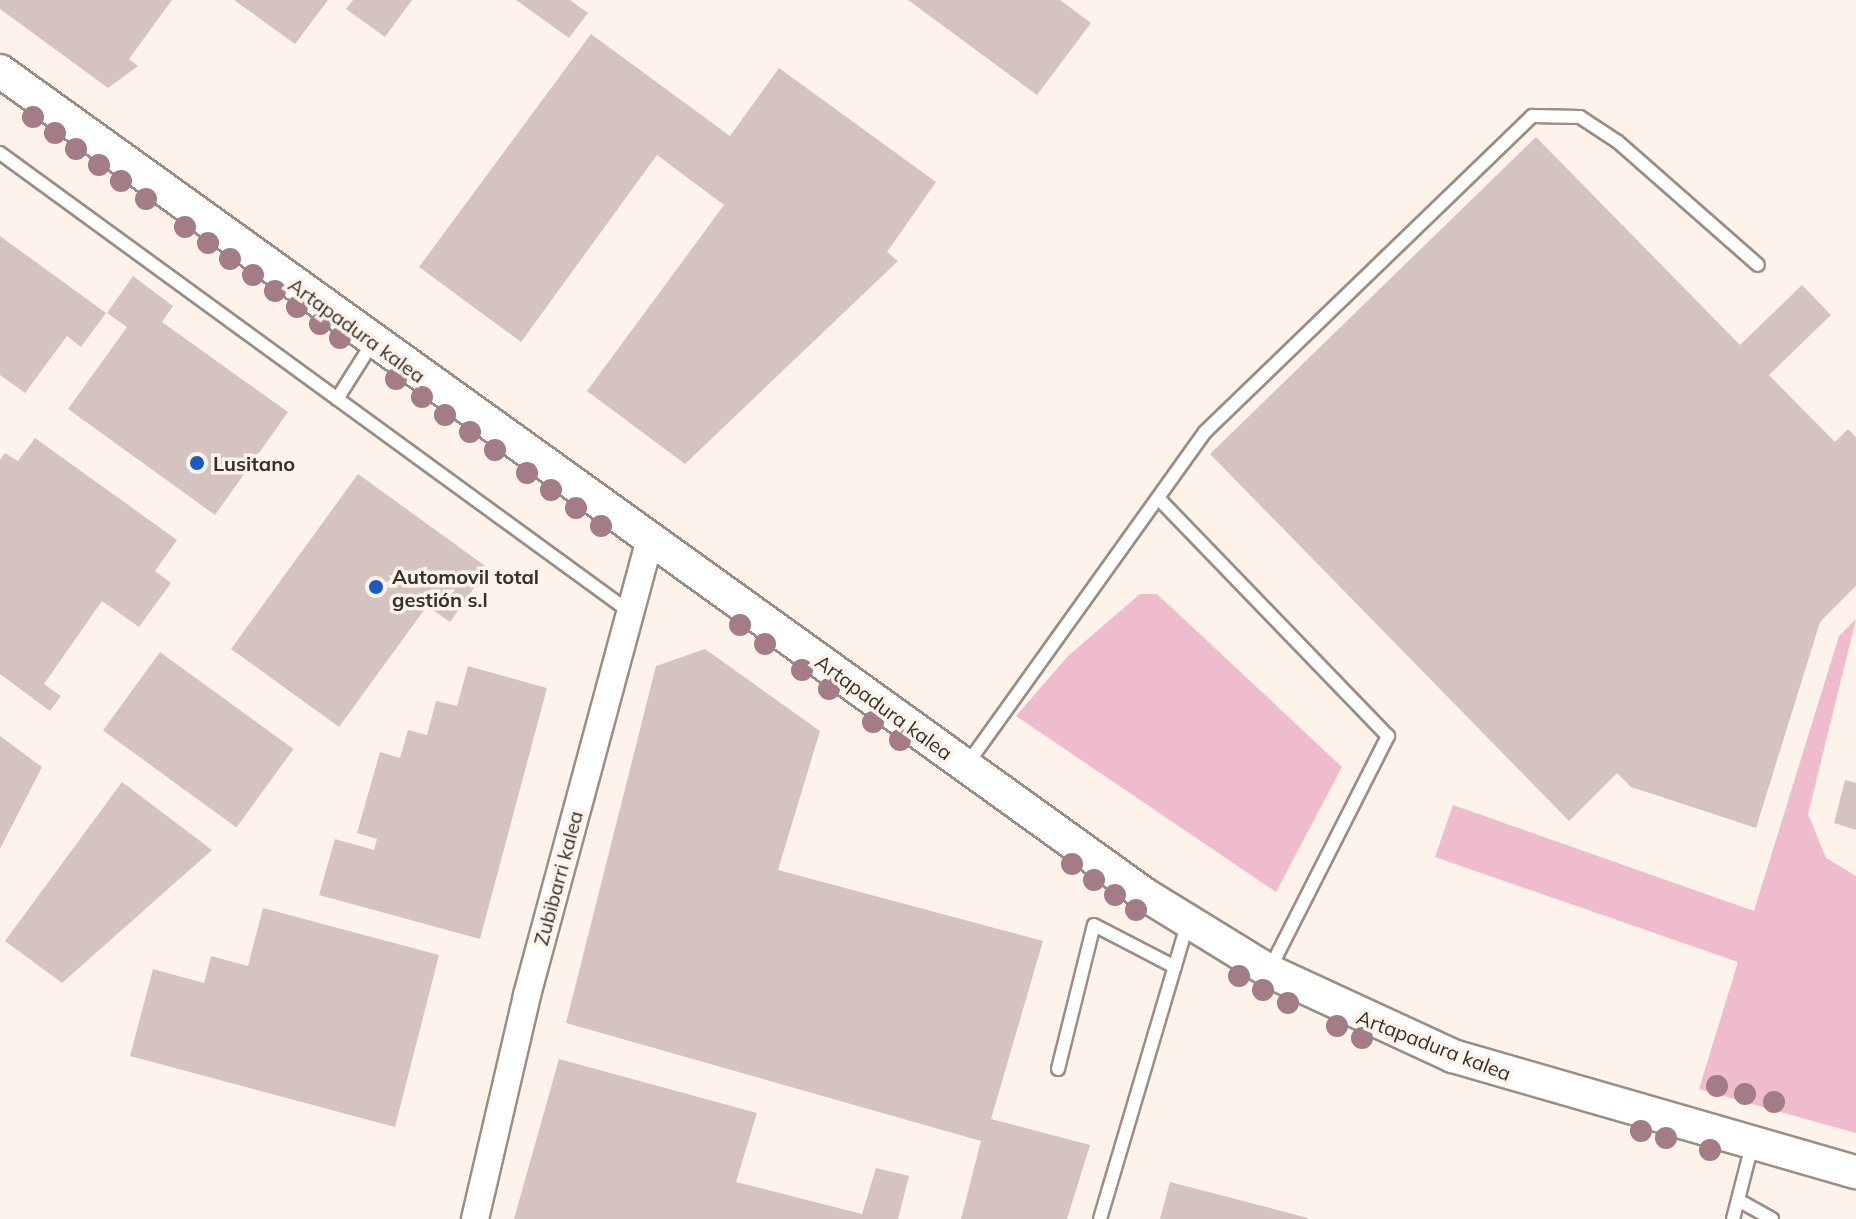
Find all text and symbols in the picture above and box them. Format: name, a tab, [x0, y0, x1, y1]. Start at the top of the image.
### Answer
street label: Artapadura kalea	[284, 272, 430, 388]
place label: Lusitano	[213, 451, 295, 475]
marker: Lusitano	[188, 454, 206, 472]
place label: Automovil total gestión s.l	[392, 564, 539, 611]
marker: Automovil total gestión s.l	[367, 578, 385, 596]
street label: Artapadura kalea	[811, 649, 957, 765]
street label: Zubibarri kalea	[529, 808, 587, 948]
street label: Artapadura kalea	[1353, 1005, 1515, 1085]

